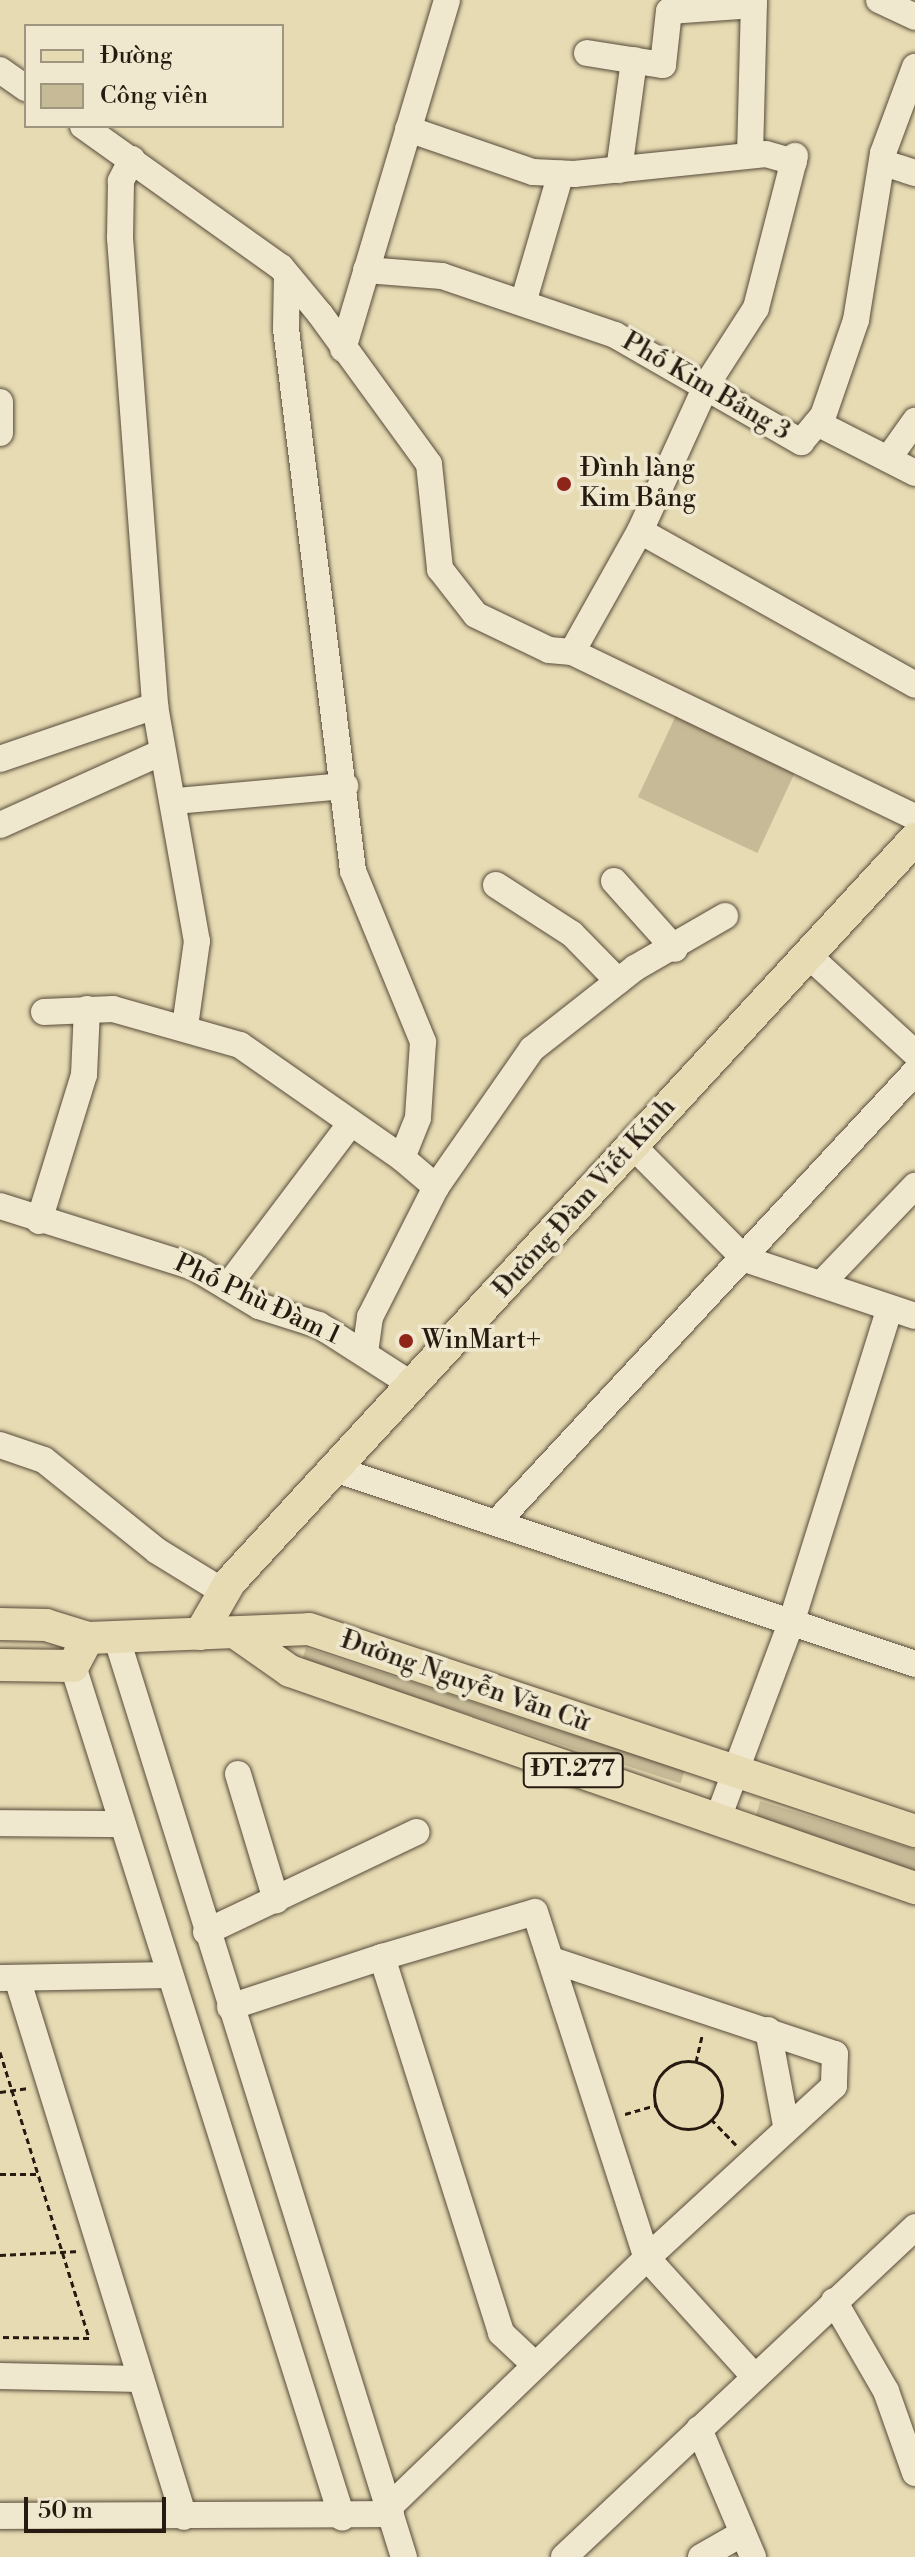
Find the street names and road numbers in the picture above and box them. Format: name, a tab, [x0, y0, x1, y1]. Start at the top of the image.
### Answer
street label: Phố Kim Bảng 3	[616, 326, 796, 448]
street label: Đường Đàm Viết Kính	[487, 1092, 683, 1304]
street label: Phố Phù Đàm 1	[169, 1248, 345, 1352]
street label: Đường Nguyễn Văn Cừ	[337, 1625, 593, 1739]
road number: ĐT.277	[521, 1750, 625, 1790]

